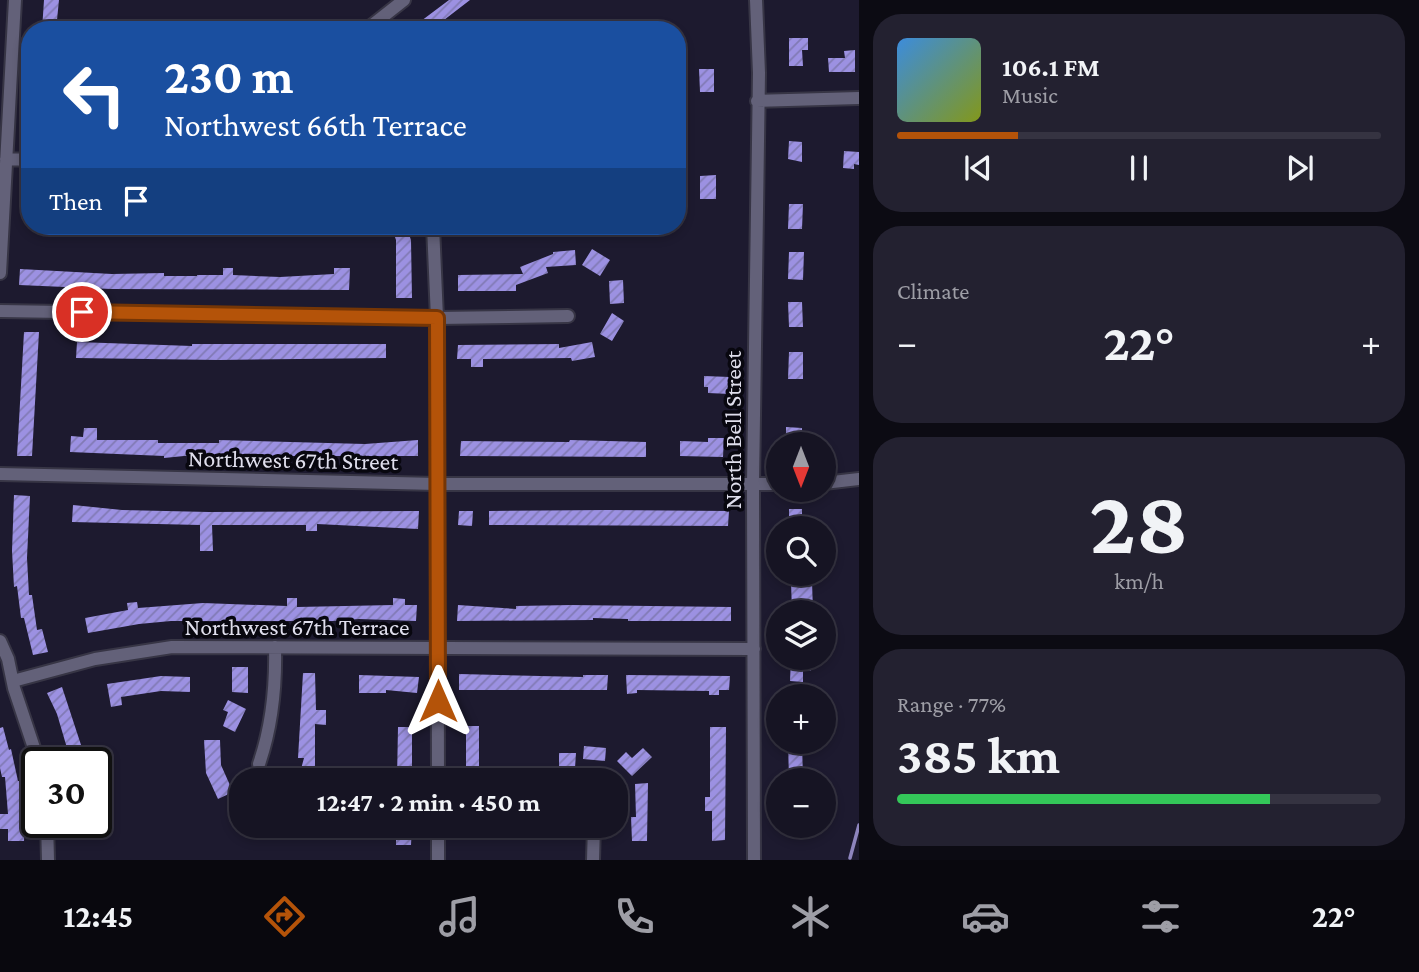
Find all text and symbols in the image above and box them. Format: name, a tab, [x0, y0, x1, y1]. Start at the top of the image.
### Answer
icon: left	[49, 49, 140, 140]
text: 230 m	[164, 49, 294, 104]
text: 106.1 FM	[1002, 53, 1100, 82]
text: Music	[1002, 82, 1058, 108]
text: Northwest 66th Terrace	[164, 107, 467, 143]
icon: previous	[959, 149, 997, 187]
icon: pause	[1120, 149, 1158, 187]
icon: next	[1281, 149, 1319, 187]
icon: arrive	[117, 182, 155, 220]
text: Then	[49, 187, 103, 216]
text: Climate	[897, 278, 969, 304]
pin	[52, 282, 112, 342]
icon: arrive	[63, 293, 101, 331]
text: 22°	[1103, 313, 1175, 371]
text: −	[897, 321, 917, 363]
text: +	[1361, 321, 1381, 363]
street label: North Bell Street	[719, 350, 746, 509]
north arrow	[766, 432, 836, 502]
map controls	[766, 432, 836, 838]
street label: Northwest 67th Street	[188, 444, 400, 475]
text: 28	[1089, 471, 1189, 573]
button: search	[766, 516, 836, 586]
text: km/h	[1114, 568, 1164, 594]
button: layers	[766, 600, 836, 670]
street label: Northwest 67th Terrace	[185, 613, 410, 640]
position arrow	[401, 664, 475, 738]
button: +	[766, 684, 836, 754]
text: Range · 77%	[897, 691, 1006, 717]
text: 385 km	[897, 726, 1060, 784]
speed limit sign: 30	[21, 747, 112, 838]
button: −	[766, 768, 836, 838]
text: 12:47 · 2 min · 450 m	[317, 788, 540, 817]
icon: directions	[260, 892, 309, 941]
icon: music	[435, 892, 484, 941]
icon: phone	[610, 892, 659, 941]
icon: climate	[786, 892, 835, 941]
icon: car	[961, 892, 1010, 941]
icon: filters	[1136, 892, 1185, 941]
text: 12:45	[63, 898, 133, 934]
text: 22°	[1312, 898, 1356, 934]

